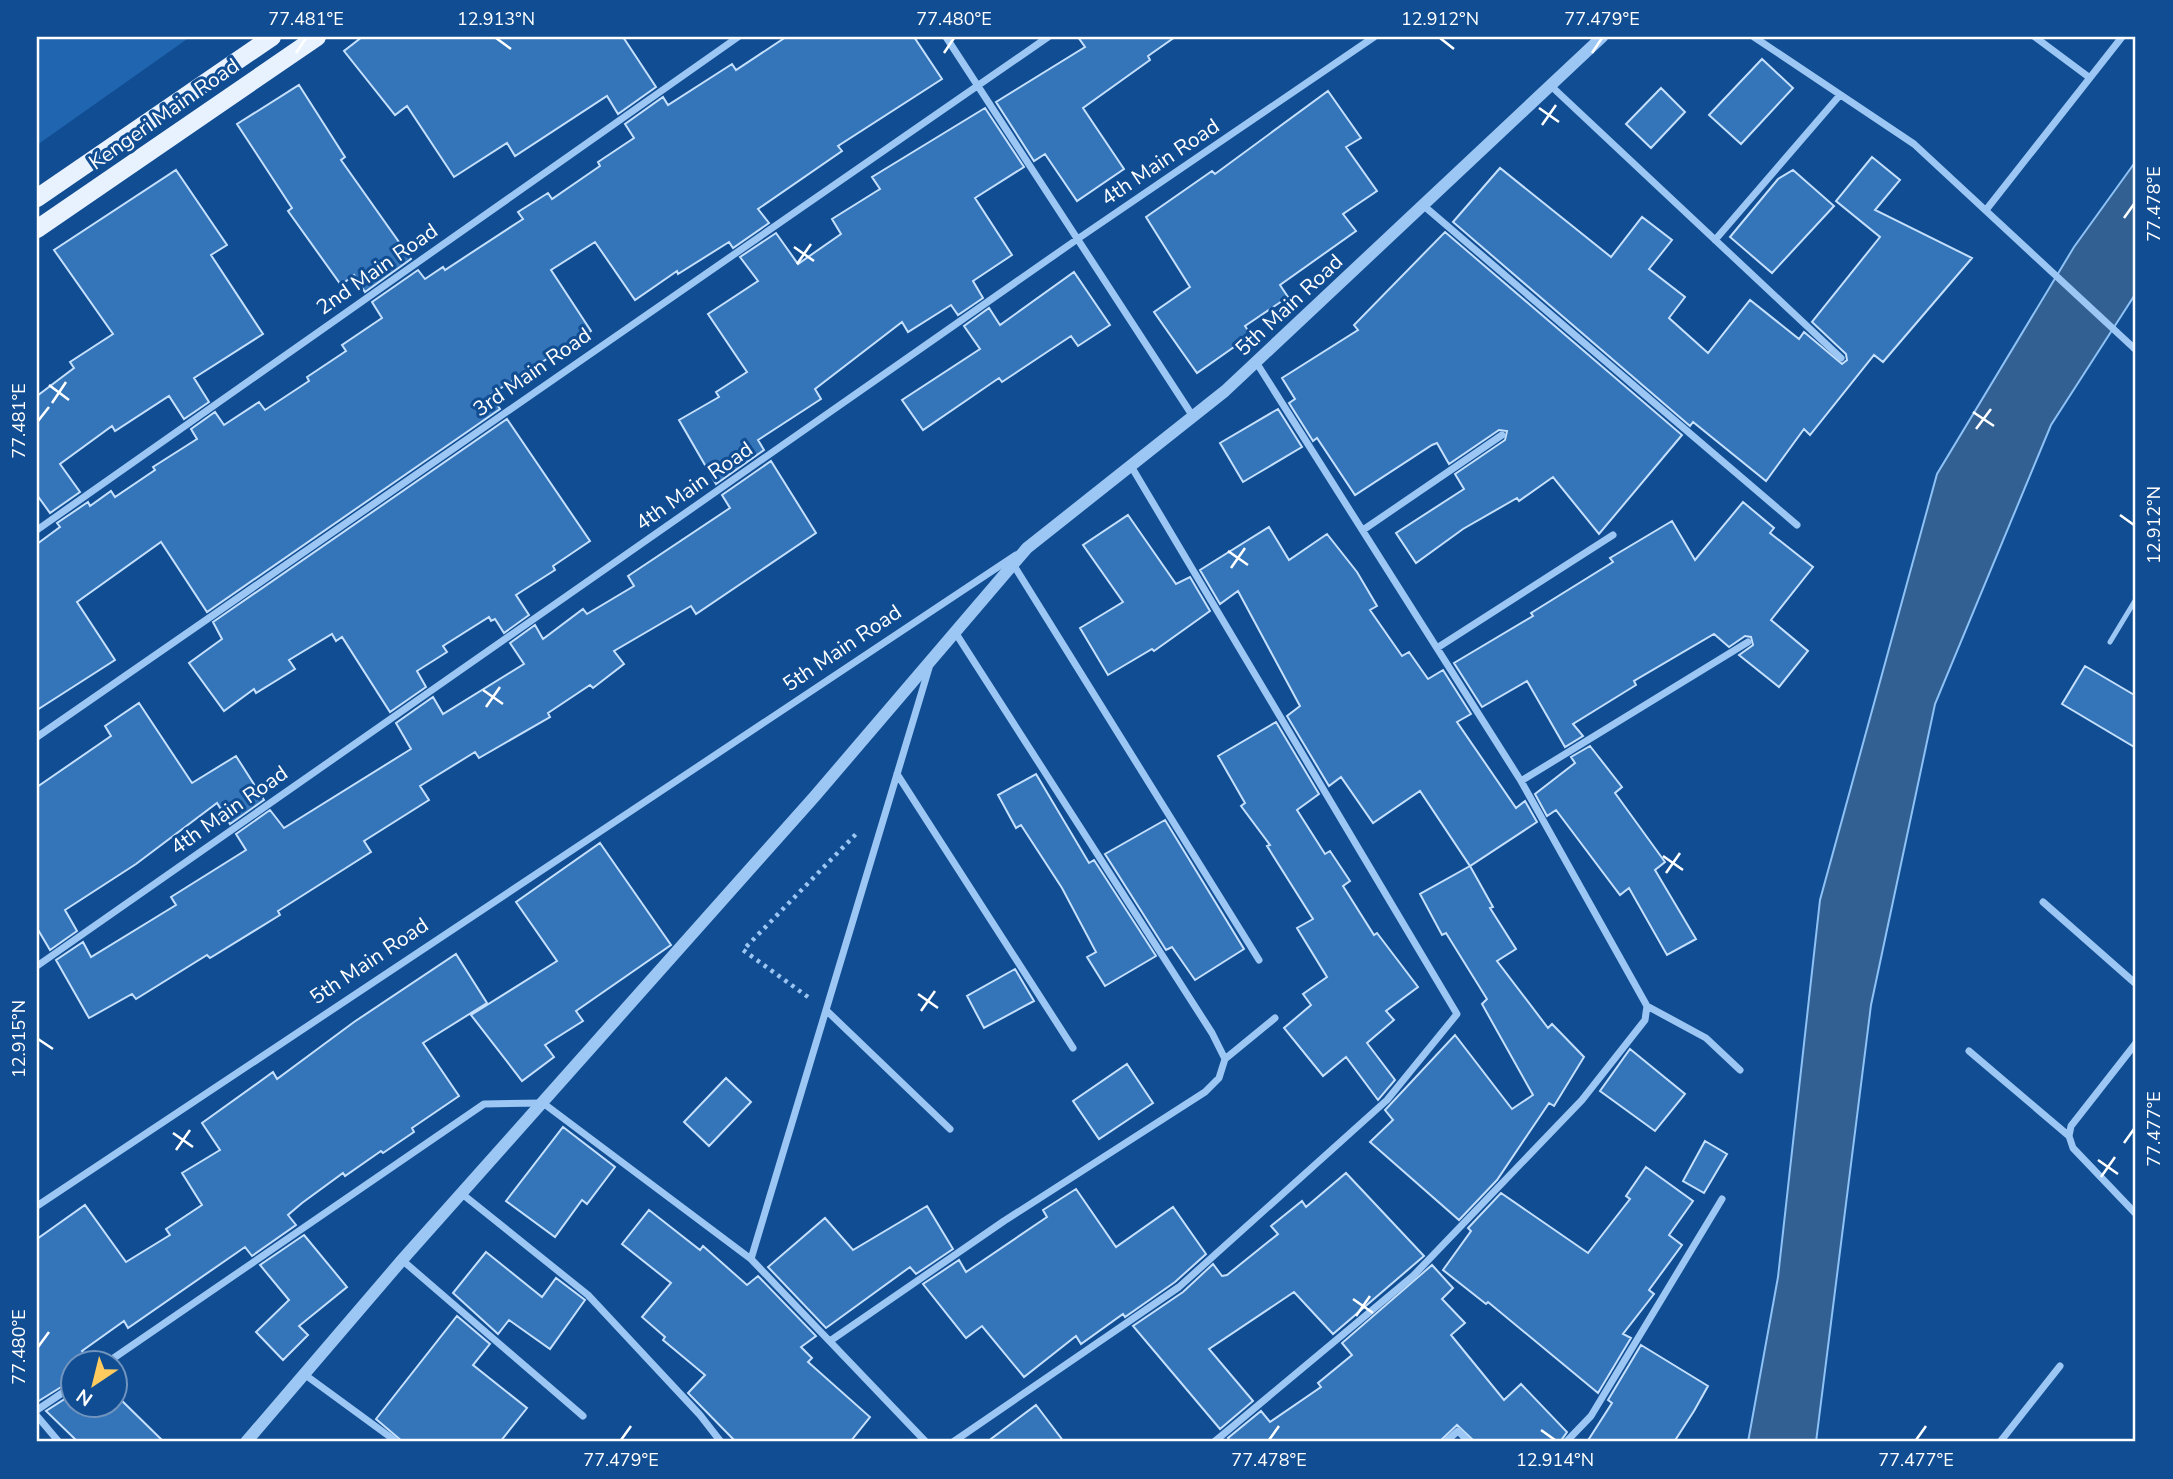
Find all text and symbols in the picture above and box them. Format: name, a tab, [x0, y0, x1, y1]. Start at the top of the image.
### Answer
text: 77.481°E	[268, 7, 344, 31]
text: 12.913°N	[457, 7, 535, 31]
text: 77.480°E	[916, 7, 992, 31]
text: 12.912°N	[1401, 7, 1479, 31]
text: 77.479°E	[1564, 7, 1640, 31]
street label: Kengeri Main Road	[83, 52, 245, 176]
street label: 4th Main Road	[1095, 112, 1225, 212]
text: 77.478°E	[2142, 166, 2166, 242]
street label: 2nd Main Road	[311, 217, 443, 321]
street label: 5th Main Road	[1229, 248, 1349, 362]
street label: 3rd Main Road	[468, 321, 596, 423]
text: 77.481°E	[7, 383, 31, 459]
street label: 4th Main Road	[630, 435, 758, 537]
text: 12.912°N	[2142, 486, 2166, 564]
street label: 5th Main Road	[777, 598, 907, 698]
street label: 4th Main Road	[165, 759, 293, 861]
street label: 5th Main Road	[304, 911, 434, 1011]
text: 12.915°N	[7, 1000, 31, 1078]
text: 77.477°E	[2142, 1091, 2166, 1167]
text: 77.480°E	[7, 1309, 31, 1385]
north arrow	[60, 1350, 130, 1420]
text: N	[72, 1382, 98, 1412]
text: 77.479°E	[583, 1448, 659, 1472]
text: 77.478°E	[1231, 1448, 1307, 1472]
text: 12.914°N	[1516, 1448, 1594, 1472]
text: 77.477°E	[1878, 1448, 1954, 1472]

